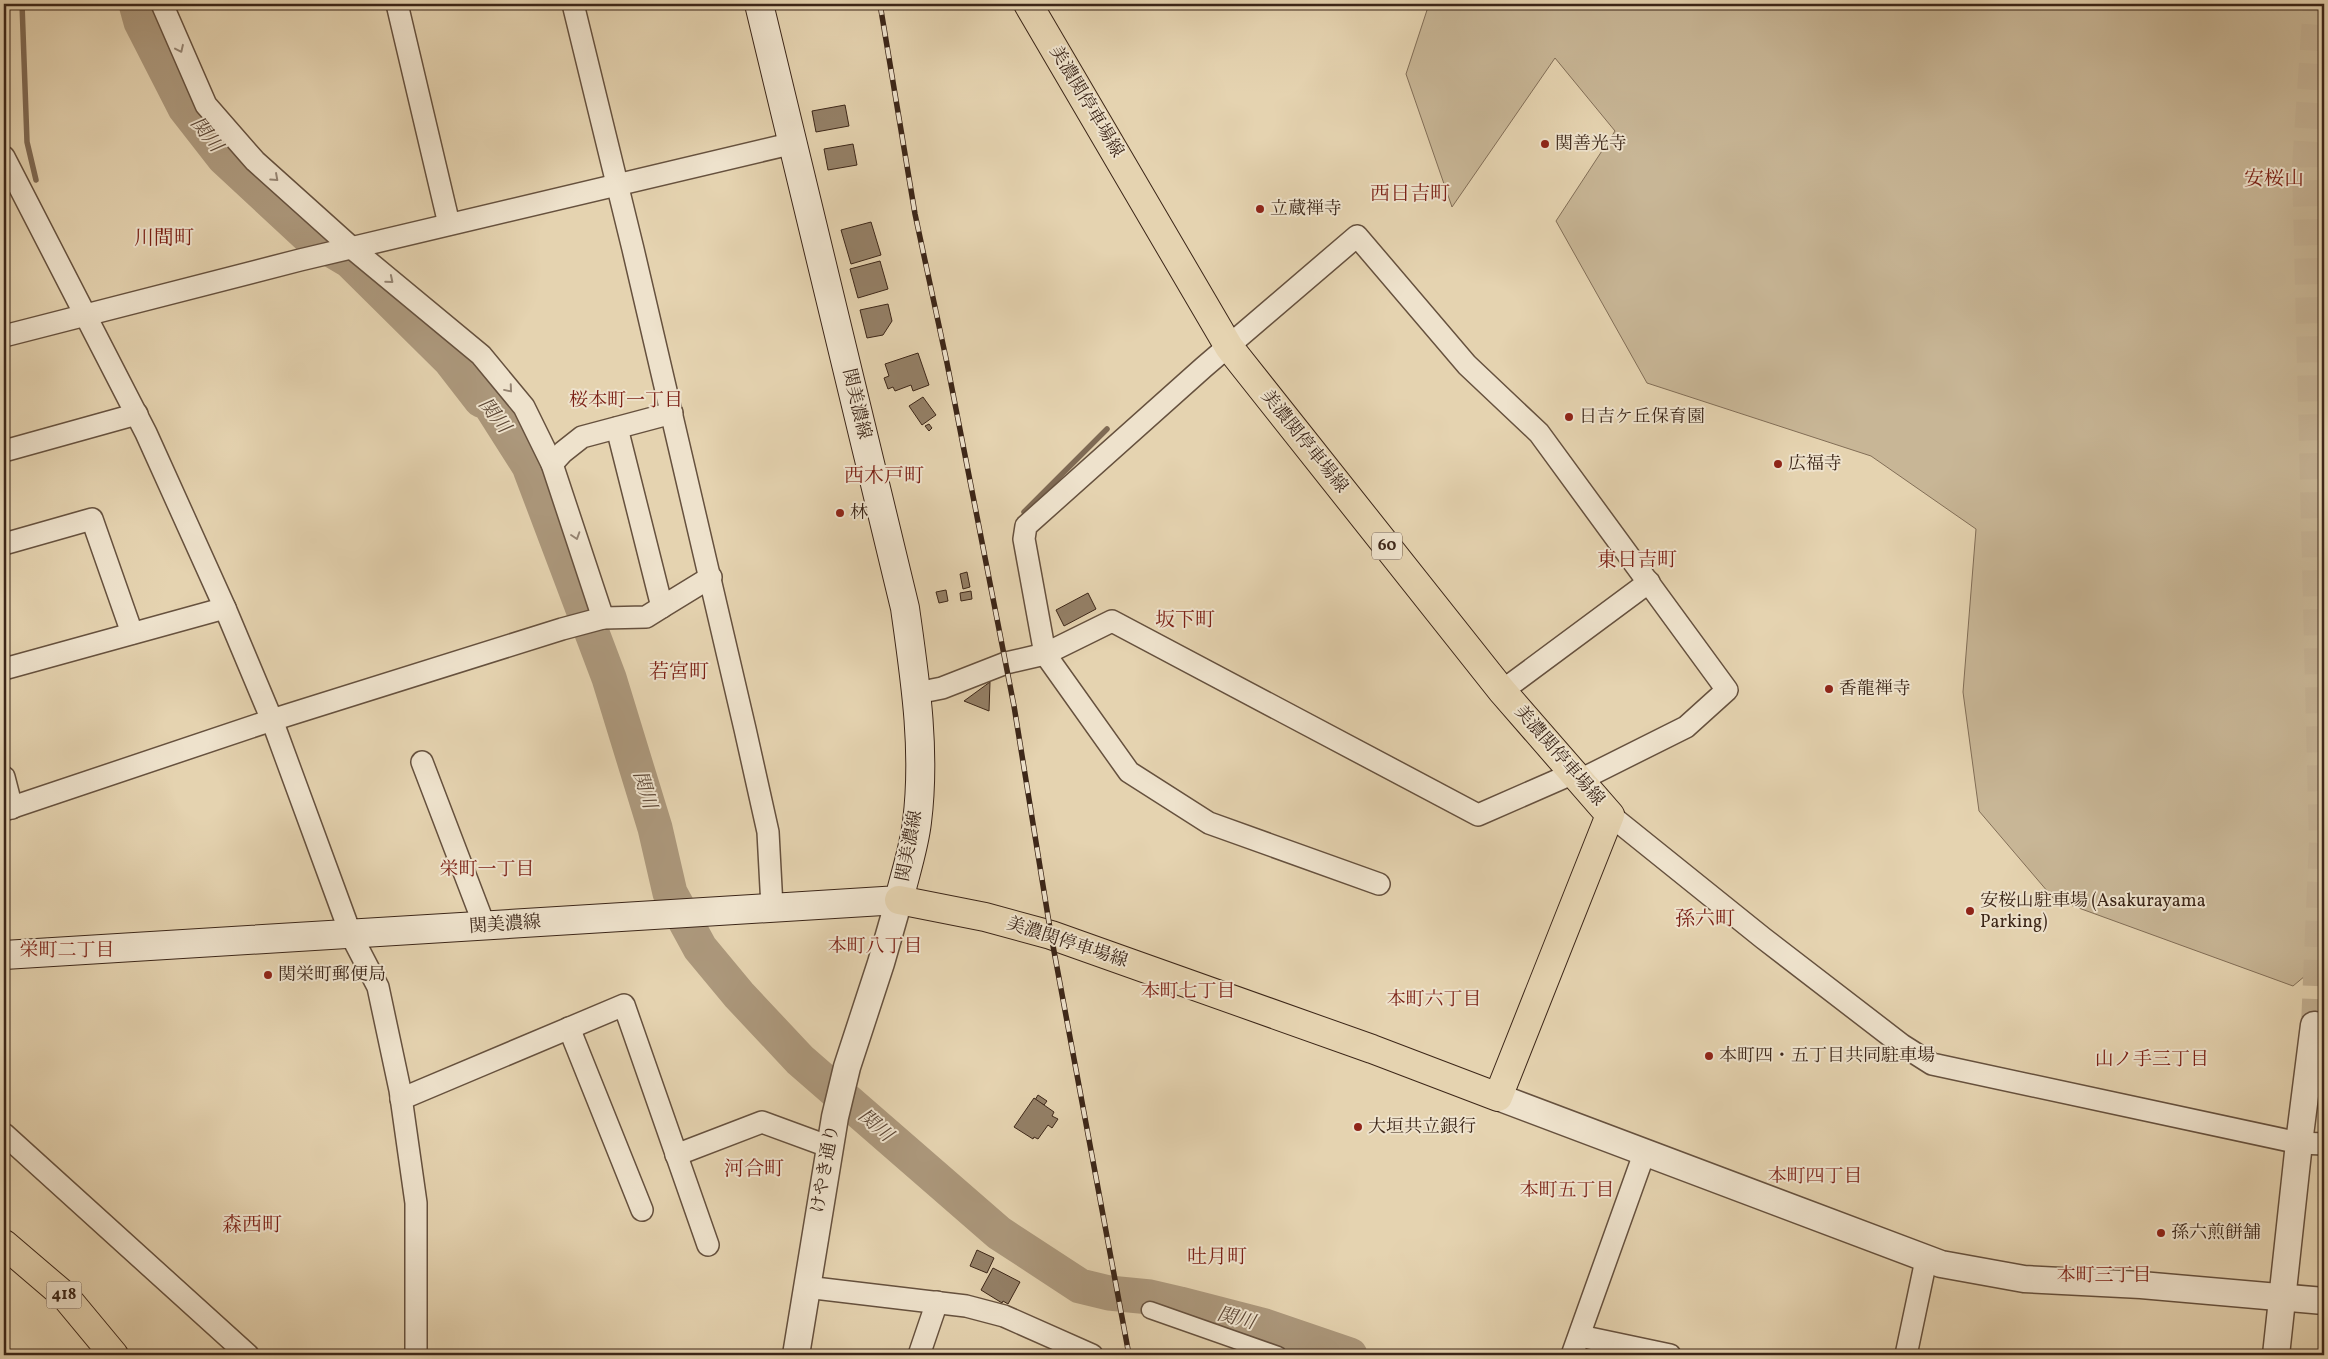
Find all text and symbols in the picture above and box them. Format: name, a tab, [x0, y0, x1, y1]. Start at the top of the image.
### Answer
street label: 美濃関停車場線	[1043, 42, 1129, 162]
one-way arrow	[174, 44, 184, 53]
water label: 関川	[184, 112, 229, 160]
place label: 関善光寺	[1555, 132, 1627, 157]
marker: 関善光寺	[1539, 138, 1551, 150]
district label: 安桜山	[2244, 166, 2304, 194]
one-way arrow	[269, 173, 278, 182]
district label: 西日吉町	[1370, 181, 1450, 209]
place label: 立蔵禅寺	[1270, 197, 1342, 222]
marker: 立蔵禅寺	[1254, 203, 1266, 215]
district label: 川間町	[134, 225, 194, 253]
one-way arrow	[385, 274, 394, 283]
street label: 関美濃線	[836, 366, 876, 442]
one-way arrow	[504, 384, 513, 393]
street label: 美濃関停車場線	[1255, 385, 1353, 499]
district label: 桜本町一丁目	[569, 388, 683, 414]
water label: 関川	[472, 393, 517, 441]
place label: 日吉ケ丘保育園	[1579, 405, 1705, 430]
marker: 日吉ケ丘保育園	[1563, 411, 1575, 423]
place label: 広福寺	[1788, 452, 1842, 477]
marker: 広福寺	[1772, 458, 1784, 470]
district label: 西木戸町	[844, 463, 924, 491]
place label: 林	[850, 501, 868, 526]
marker: 林	[834, 507, 846, 519]
one-way arrow	[570, 531, 580, 540]
road number: 60	[1372, 532, 1402, 560]
district label: 東日吉町	[1597, 547, 1677, 575]
district label: 坂下町	[1155, 607, 1215, 635]
district label: 若宮町	[649, 659, 709, 687]
place label: 香龍禅寺	[1839, 677, 1911, 702]
marker: 香龍禅寺	[1823, 683, 1835, 695]
street label: 美濃関停車場線	[1508, 700, 1610, 812]
water label: 関川	[626, 768, 663, 814]
street label: 関美濃線	[891, 808, 929, 884]
district label: 栄町一丁目	[439, 857, 535, 883]
place label: 安桜山駐車場 (Asakurayama Parking)	[1980, 889, 2206, 935]
marker: 安桜山駐車場 (Asakurayama Parking)	[1964, 905, 1976, 917]
district label: 孫六町	[1675, 906, 1735, 934]
street label: 関美濃線	[468, 910, 542, 940]
street label: 美濃関停車場線	[1003, 912, 1131, 974]
district label: 本町八丁目	[827, 934, 923, 960]
district label: 栄町二丁目	[19, 938, 115, 964]
place label: 関栄町郵便局	[278, 963, 386, 988]
marker: 関栄町郵便局	[262, 969, 274, 981]
district label: 本町七丁目	[1140, 979, 1236, 1005]
district label: 本町六丁目	[1386, 987, 1482, 1013]
place label: 本町四・五丁目共同駐車場	[1719, 1044, 1935, 1069]
district label: 山ノ手三丁目	[2095, 1047, 2209, 1073]
marker: 本町四・五丁目共同駐車場	[1703, 1050, 1715, 1062]
water label: 関川	[852, 1104, 899, 1150]
place label: 大垣共立銀行	[1368, 1115, 1476, 1140]
marker: 大垣共立銀行	[1352, 1121, 1364, 1133]
street label: けやき通り	[806, 1123, 846, 1215]
district label: 河合町	[724, 1156, 784, 1184]
district label: 本町四丁目	[1767, 1164, 1863, 1190]
district label: 本町五丁目	[1519, 1178, 1615, 1204]
district label: 森西町	[222, 1212, 282, 1240]
place label: 孫六煎餅舗	[2171, 1221, 2261, 1246]
marker: 孫六煎餅舗	[2155, 1227, 2167, 1239]
district label: 吐月町	[1187, 1244, 1247, 1272]
district label: 本町三丁目	[2056, 1263, 2152, 1289]
road number: 418	[46, 1282, 82, 1308]
water label: 関川	[1214, 1302, 1260, 1337]

